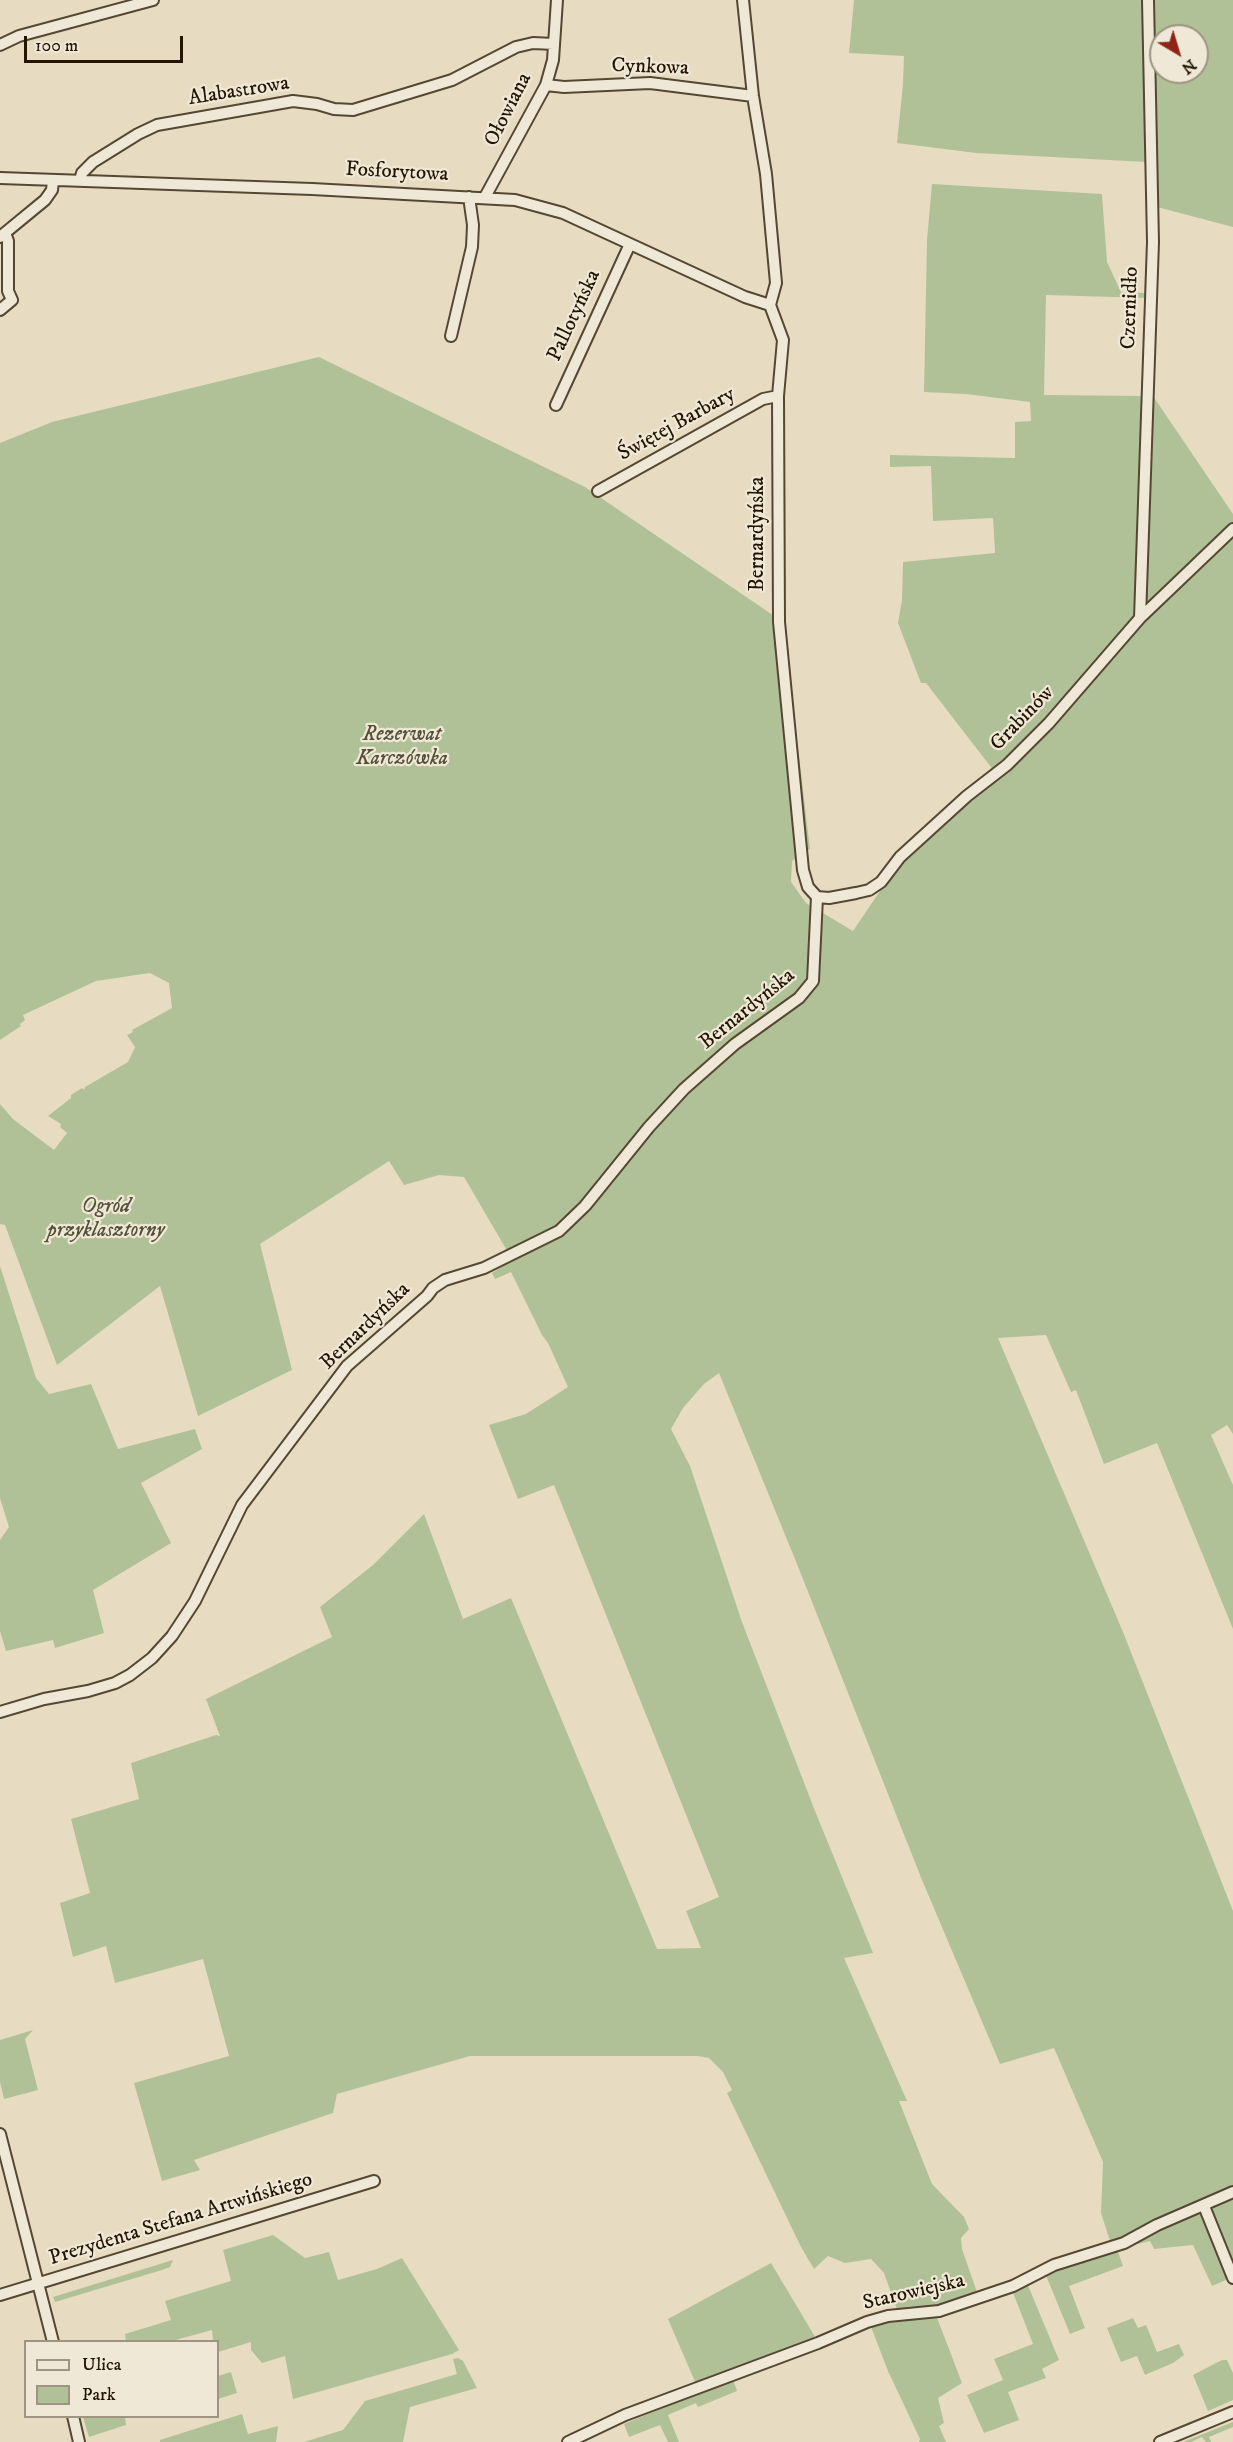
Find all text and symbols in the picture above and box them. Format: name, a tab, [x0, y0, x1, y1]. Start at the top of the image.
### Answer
scale bar	[27, 24, 186, 62]
north arrow	[1149, 24, 1209, 84]
text: 100 m	[35, 35, 78, 57]
street label: Cynkowa	[611, 54, 689, 82]
text: N	[1178, 55, 1200, 79]
street label: Ołowiana	[480, 69, 538, 151]
street label: Alabastrowa	[187, 72, 291, 112]
street label: Fosforytowa	[345, 158, 449, 188]
street label: Pallotyńska	[543, 266, 607, 366]
street label: Czernidło	[1117, 266, 1145, 350]
street label: Świętej Barbary	[614, 382, 740, 468]
street label: Bernardyńska	[746, 476, 772, 592]
street label: Grabinów	[986, 681, 1060, 757]
park label: Rezerwat Karczówka	[356, 723, 448, 773]
street label: Bernardyńska	[695, 964, 801, 1056]
park label: Ogród przyklasztorny	[47, 1195, 165, 1245]
street label: Bernardyńska	[316, 1278, 416, 1376]
street label: Prezydenta Stefana Artwińskiego	[46, 2168, 316, 2272]
street label: Starowiejska	[861, 2269, 967, 2317]
legend	[24, 2340, 219, 2418]
text: Ulica	[82, 2354, 121, 2376]
text: Park	[82, 2384, 116, 2406]

